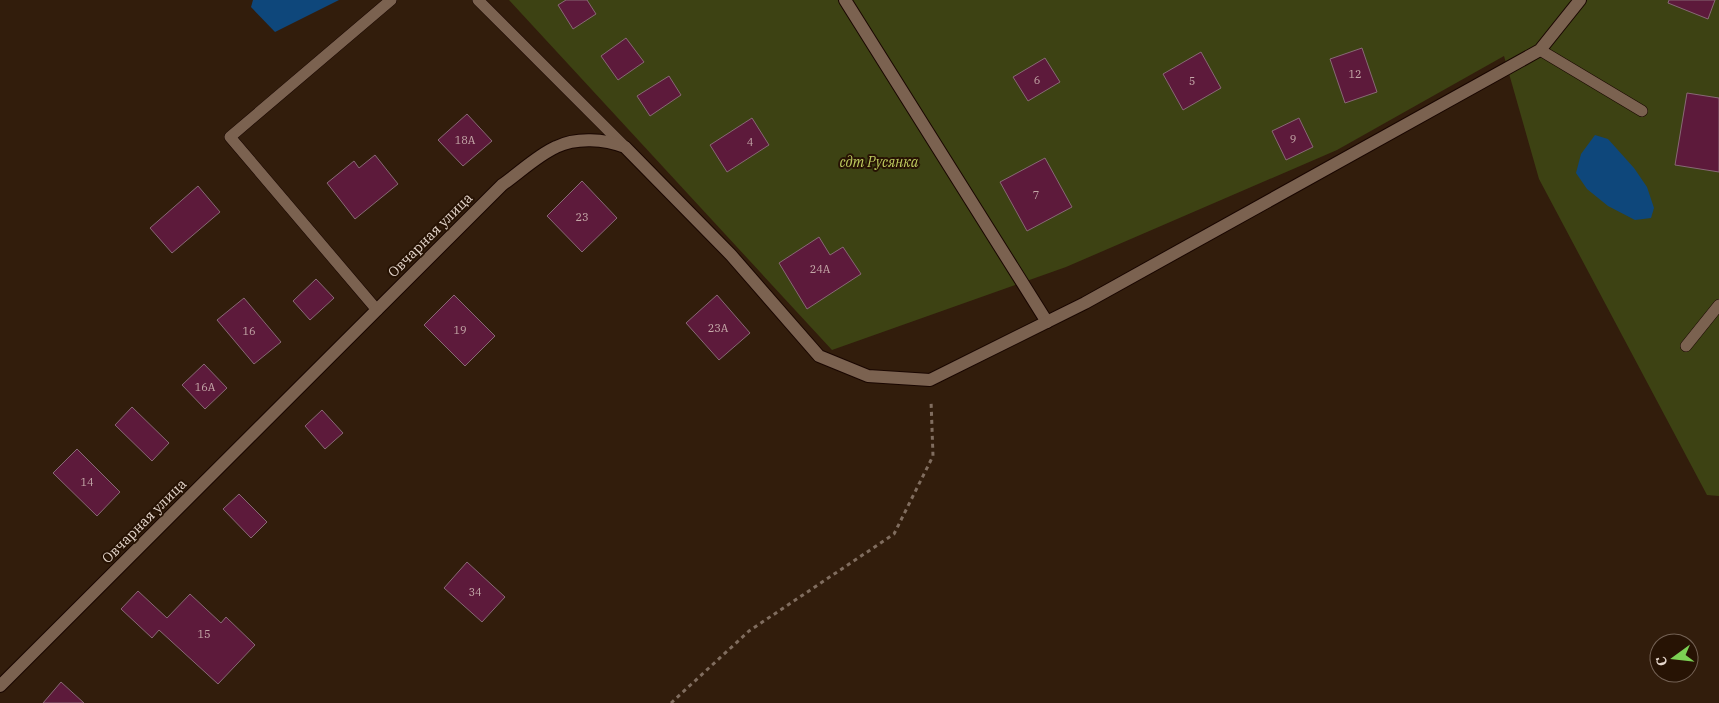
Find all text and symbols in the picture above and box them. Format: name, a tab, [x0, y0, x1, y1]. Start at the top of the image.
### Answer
house number: 12	[1348, 67, 1362, 81]
house number: 6	[1034, 73, 1040, 87]
house number: 5	[1189, 74, 1195, 88]
house number: 9	[1290, 132, 1296, 146]
house number: 18А	[455, 133, 476, 147]
house number: 4	[747, 135, 754, 149]
park label: сдт Русянка	[840, 153, 919, 171]
house number: 7	[1033, 188, 1039, 202]
street label: Овчарная улица	[384, 189, 476, 281]
house number: 23	[575, 210, 589, 224]
house number: 24А	[810, 262, 831, 276]
house number: 23А	[708, 321, 729, 335]
house number: 19	[453, 323, 467, 337]
house number: 16	[242, 324, 256, 338]
house number: 16А	[195, 380, 216, 394]
house number: 14	[80, 475, 94, 489]
street label: Овчарная улица	[98, 475, 190, 567]
house number: 34	[468, 585, 482, 599]
house number: 15	[197, 627, 211, 641]
north arrow	[1649, 633, 1699, 683]
text: С	[1652, 655, 1671, 668]

